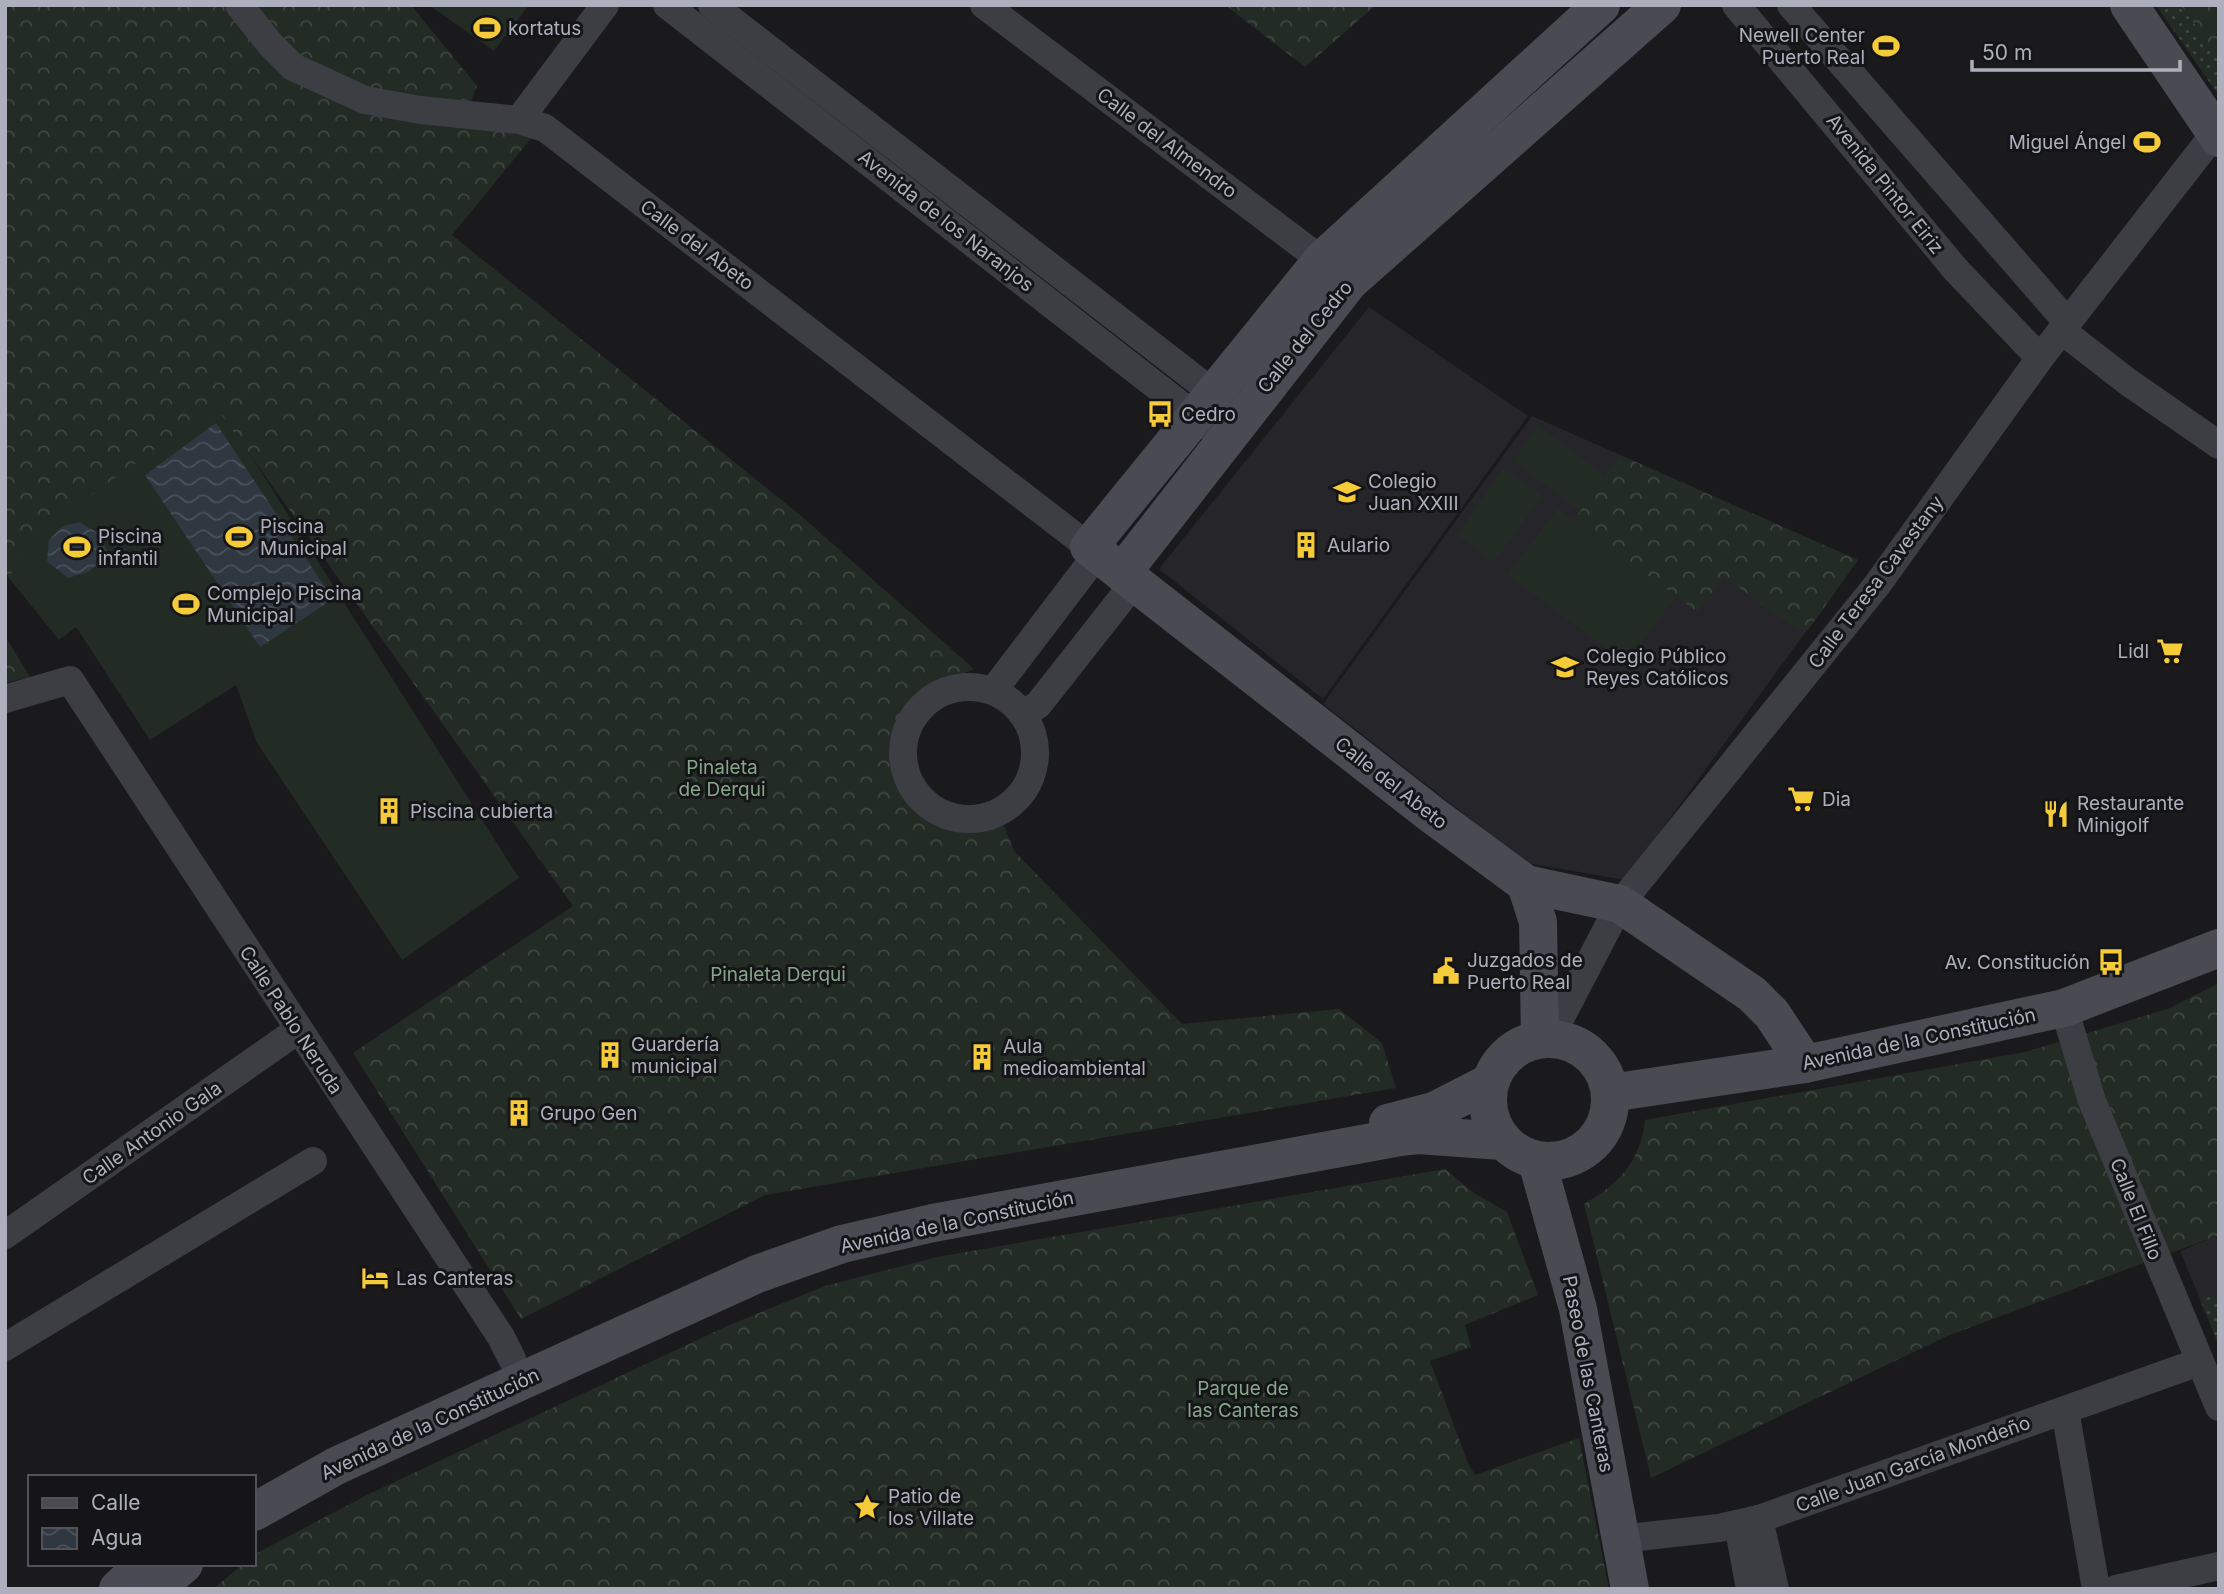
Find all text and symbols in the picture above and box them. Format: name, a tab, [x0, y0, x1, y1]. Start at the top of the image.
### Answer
sports icon: kortatus	[472, 13, 502, 43]
place label: kortatus	[508, 17, 581, 40]
place label: Newell Center Puerto Real	[1739, 24, 1865, 69]
scale bar	[1972, 28, 2180, 72]
sports icon: Newell Center Puerto Real	[1871, 31, 1901, 61]
text: 50 m	[1982, 40, 2032, 65]
street label: Calle del Almendro	[1092, 83, 1242, 203]
street label: Avenida Pintor Eiriz	[1822, 109, 1948, 259]
sports icon: Miguel Ángel	[2132, 127, 2162, 157]
place label: Miguel Ángel	[2009, 130, 2126, 154]
street label: Avenida de los Naranjos	[854, 145, 1038, 297]
street label: Calle del Abeto	[636, 195, 758, 295]
street label: Calle del Cedro	[1253, 276, 1357, 398]
bus stop icon: Cedro	[1145, 399, 1175, 429]
place label: Cedro	[1181, 403, 1236, 426]
place label: Colegio Juan XXIII	[1368, 470, 1459, 515]
school or university icon: Colegio Juan XXIII	[1332, 477, 1362, 507]
street label: Calle Teresa Cavestany	[1804, 491, 1949, 673]
place label: Piscina Municipal	[260, 515, 347, 560]
sports icon: Piscina Municipal	[224, 522, 254, 552]
place label: Piscina infantil	[98, 525, 162, 570]
building icon: Aulario	[1291, 530, 1321, 560]
sports icon: Piscina infantil	[62, 532, 92, 562]
place label: Aulario	[1327, 534, 1390, 557]
place label: Complejo Piscina Municipal	[207, 582, 362, 627]
sports icon: Complejo Piscina Municipal	[171, 589, 201, 619]
supermarket icon: Lidl	[2155, 636, 2185, 666]
place label: Lidl	[2117, 640, 2149, 663]
place label: Colegio Público Reyes Católicos	[1586, 645, 1729, 690]
school or university icon: Colegio Público Reyes Católicos	[1550, 652, 1580, 682]
street label: Calle del Abeto	[1330, 732, 1452, 834]
park label: Pinaleta de Derqui	[678, 756, 766, 801]
supermarket icon: Dia	[1786, 784, 1816, 814]
place label: Dia	[1822, 788, 1851, 811]
place label: Restaurante Minigolf	[2077, 792, 2184, 837]
building icon: Piscina cubierta	[374, 796, 404, 826]
restaurant icon: Restaurante Minigolf	[2041, 799, 2071, 829]
place label: Piscina cubierta	[410, 800, 553, 823]
street label: Calle Pablo Neruda	[235, 942, 347, 1098]
bus stop icon: Av. Constitución	[2096, 947, 2126, 977]
place label: Juzgados de Puerto Real	[1467, 949, 1583, 994]
place label: Av. Constitución	[1945, 951, 2090, 974]
public building icon: Juzgados de Puerto Real	[1431, 956, 1461, 986]
park label: Pinaleta Derqui	[710, 963, 846, 986]
street label: Avenida de la Constitución	[1800, 1003, 2038, 1075]
place label: Guardería municipal	[631, 1033, 719, 1078]
place label: Aula medioambiental	[1003, 1035, 1146, 1080]
building icon: Guardería municipal	[595, 1040, 625, 1070]
building icon: Aula medioambiental	[967, 1042, 997, 1072]
street label: Calle Antonio Gala	[78, 1076, 226, 1190]
building icon: Grupo Gen	[504, 1098, 534, 1128]
place label: Grupo Gen	[540, 1102, 637, 1125]
street label: Calle El Fillo	[2105, 1155, 2167, 1263]
street label: Avenida de la Constitución	[838, 1186, 1076, 1258]
hotel icon: Las Canteras	[360, 1263, 390, 1293]
place label: Las Canteras	[396, 1267, 514, 1290]
street label: Paseo de las Canteras	[1558, 1274, 1618, 1474]
street label: Avenida de la Constitución	[317, 1363, 543, 1485]
park label: Parque de las Canteras	[1187, 1377, 1299, 1422]
street label: Calle Juan García Mondeño	[1793, 1411, 2033, 1517]
legend	[28, 1475, 256, 1566]
place label: Patio de los Villate	[888, 1485, 974, 1530]
text: Calle	[91, 1490, 141, 1515]
place icon: Patio de los Villate	[852, 1492, 882, 1522]
text: Agua	[91, 1525, 143, 1550]

